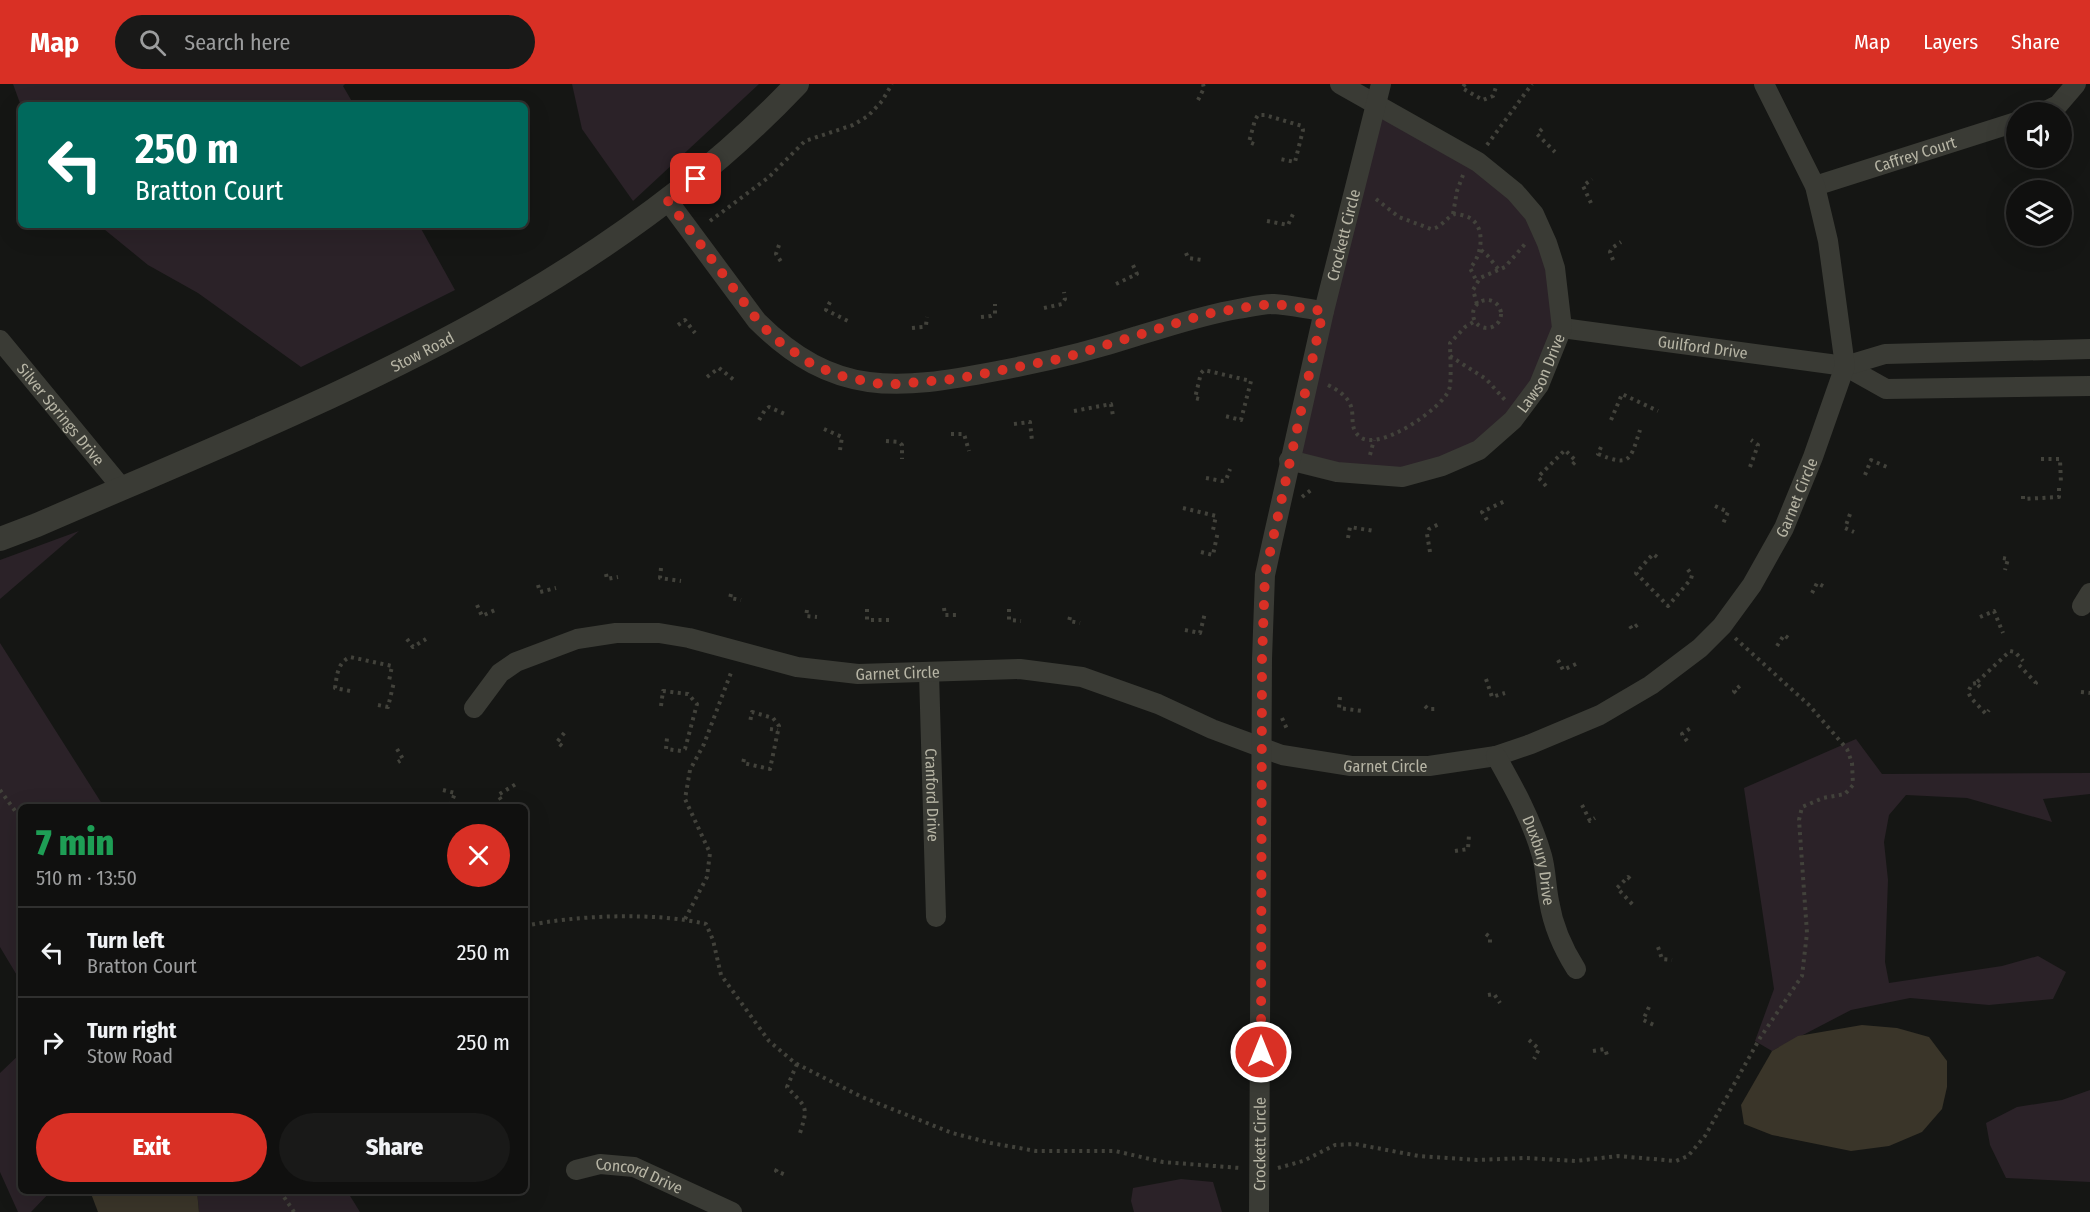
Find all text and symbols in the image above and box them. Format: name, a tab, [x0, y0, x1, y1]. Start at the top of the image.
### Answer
search box	[115, 15, 535, 69]
text: Map	[30, 26, 79, 59]
icon: search	[136, 26, 169, 59]
text: Search here	[184, 29, 290, 56]
text: Map	[1854, 29, 1890, 55]
text: Layers	[1923, 29, 1978, 55]
text: Share	[2011, 29, 2060, 55]
map controls	[2006, 102, 2072, 246]
button: sound	[2006, 102, 2072, 168]
text: 250 m	[135, 124, 239, 174]
icon: left	[36, 126, 114, 204]
street label: Caffrey Court	[1872, 132, 1959, 177]
pin	[670, 153, 721, 204]
icon: arrive	[679, 162, 712, 195]
text: Bratton Court	[135, 175, 283, 207]
button: layers	[2006, 180, 2072, 246]
street label: Crockett Circle	[1323, 187, 1364, 283]
street label: Stow Road	[387, 328, 457, 376]
street label: Lawson Drive	[1513, 331, 1569, 416]
street label: Guilford Drive	[1657, 332, 1749, 363]
street label: Silver Springs Drive	[13, 359, 108, 469]
street label: Garnet Circle	[1772, 455, 1822, 541]
street label: Garnet Circle	[855, 662, 940, 684]
street label: Cranford Drive	[921, 748, 943, 842]
street label: Garnet Circle	[1342, 756, 1428, 776]
street label: Duxbury Drive	[1518, 813, 1559, 907]
text: 7 min	[36, 821, 114, 865]
button: close	[447, 824, 510, 887]
text: 510 m · 13:50	[36, 866, 137, 890]
text: Turn left	[87, 927, 165, 954]
icon: left	[36, 936, 69, 969]
text: 250 m	[457, 939, 510, 966]
text: Bratton Court	[87, 954, 197, 978]
text: Turn right	[87, 1017, 176, 1044]
position arrow	[1229, 1020, 1293, 1084]
icon: right	[36, 1026, 69, 1059]
text: 250 m	[457, 1029, 510, 1056]
text: Stow Road	[87, 1044, 173, 1068]
street label: Crockett Circle	[1250, 1097, 1270, 1191]
button: Exit	[36, 1113, 267, 1182]
button: Share	[279, 1113, 510, 1182]
street label: Concord Drive	[594, 1154, 686, 1198]

